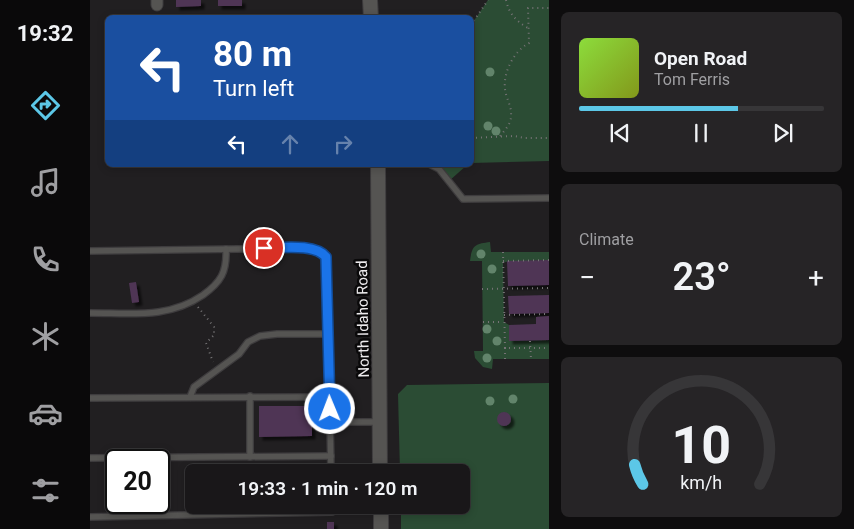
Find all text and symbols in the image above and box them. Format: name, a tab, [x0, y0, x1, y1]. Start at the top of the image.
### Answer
text: 19:32	[17, 21, 73, 46]
text: 80 m	[213, 34, 292, 75]
icon: left	[130, 35, 195, 100]
text: Open Road	[654, 47, 747, 70]
text: Tom Ferris	[654, 70, 730, 89]
text: Turn left	[213, 76, 294, 101]
icon: directions	[28, 88, 63, 123]
icon: previous	[606, 119, 634, 147]
icon: pause	[687, 119, 715, 147]
icon: next	[769, 119, 797, 147]
icon: left	[223, 130, 251, 158]
icon: ahead	[276, 130, 304, 158]
icon: right	[329, 130, 357, 158]
icon: music	[28, 165, 63, 200]
pin	[243, 227, 285, 269]
text: Climate	[579, 230, 634, 249]
icon: arrive	[250, 234, 278, 262]
icon: phone	[28, 242, 63, 277]
text: 23°	[673, 255, 731, 299]
street label: North Idaho Road	[353, 260, 373, 378]
text: −	[579, 261, 595, 294]
text: +	[808, 261, 824, 294]
icon: climate	[28, 319, 63, 354]
position arrow	[303, 382, 355, 434]
icon: car	[28, 396, 63, 431]
text: 10	[672, 415, 731, 476]
speed limit sign: 20	[105, 449, 170, 514]
text: km/h	[681, 472, 722, 493]
icon: filters	[28, 473, 63, 508]
text: 19:33 · 1 min · 120 m	[237, 477, 418, 500]

